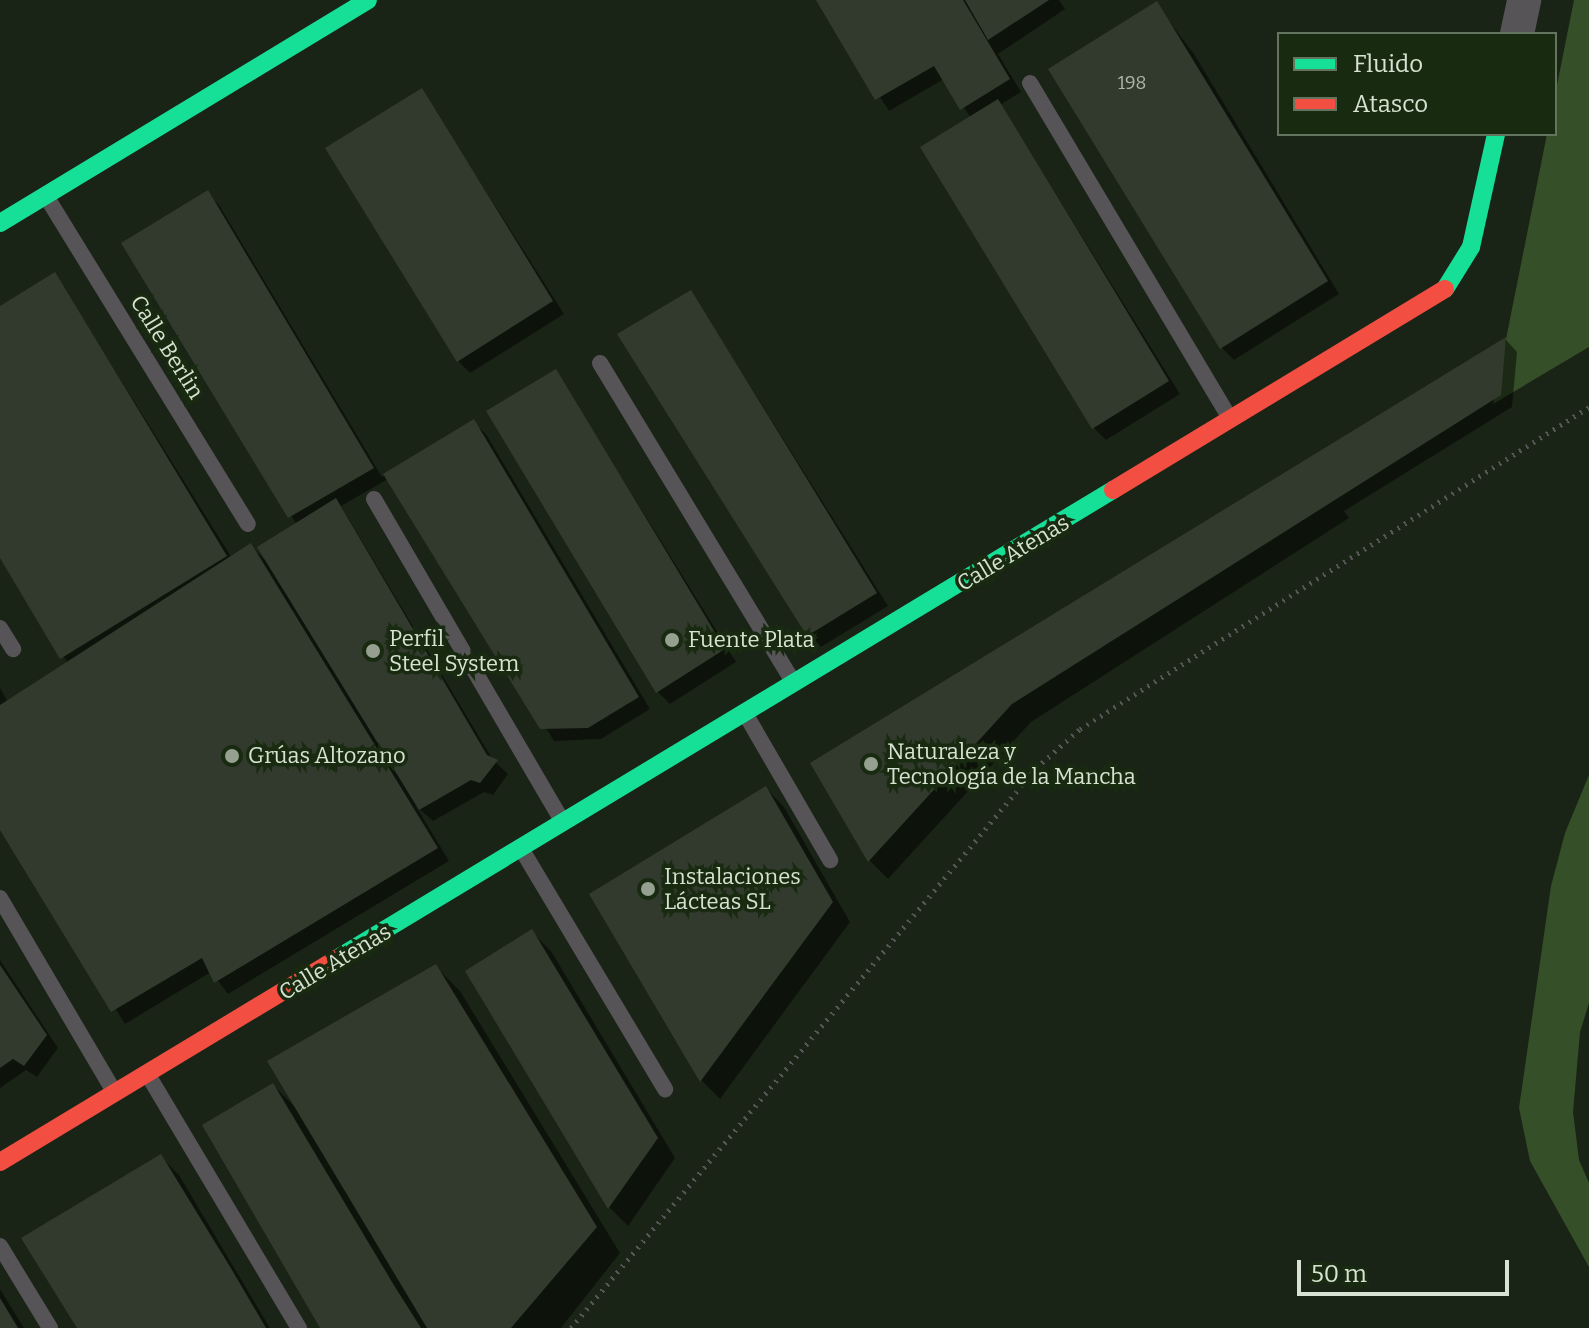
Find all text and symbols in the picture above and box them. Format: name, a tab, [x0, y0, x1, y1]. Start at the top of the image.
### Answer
legend	[1277, 32, 1557, 136]
text: Fluido	[1353, 50, 1423, 78]
house number: 198	[1118, 72, 1146, 94]
text: Atasco	[1353, 90, 1428, 118]
street label: Calle Berlin	[125, 290, 209, 404]
street label: Calle Atenas	[952, 509, 1074, 597]
place label: Perfil Steel System	[389, 625, 519, 676]
place label: Fuente Plata	[688, 627, 814, 653]
marker: Fuente Plata	[663, 631, 681, 649]
marker: Perfil Steel System	[364, 642, 382, 660]
place label: Naturaleza y Tecnología de la Mancha	[887, 738, 1136, 790]
place label: Grúas Altozano	[248, 743, 406, 769]
marker: Grúas Altozano	[223, 747, 241, 765]
marker: Naturaleza y Tecnología de la Mancha	[862, 755, 880, 773]
place label: Instalaciones Lácteas SL	[664, 863, 801, 914]
marker: Instalaciones Lácteas SL	[639, 880, 657, 898]
street label: Calle Atenas	[274, 918, 396, 1006]
scale bar	[1301, 1244, 1513, 1294]
text: 50 m	[1311, 1260, 1367, 1288]

